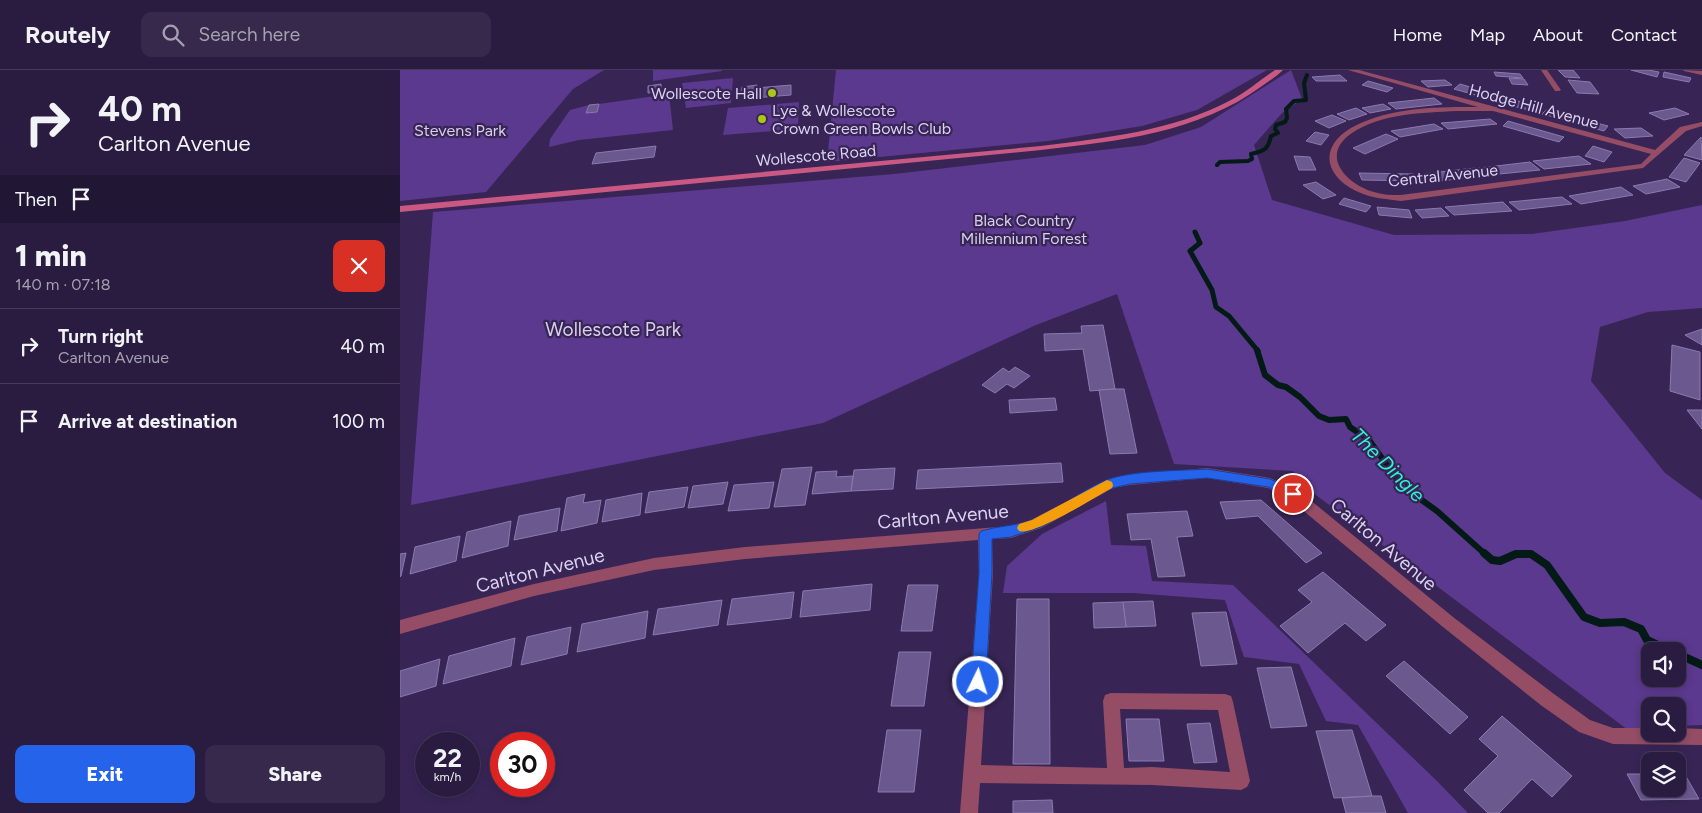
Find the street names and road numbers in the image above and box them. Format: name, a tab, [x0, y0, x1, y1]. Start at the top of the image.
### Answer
street label: Hodge Hill Avenue	[1467, 80, 1601, 133]
street label: Wollescote Road	[755, 141, 877, 170]
street label: Central Avenue	[1387, 160, 1499, 191]
street label: Carlton Avenue	[1326, 493, 1442, 596]
street label: Carlton Avenue	[876, 499, 1010, 534]
street label: Carlton Avenue	[473, 543, 607, 598]

